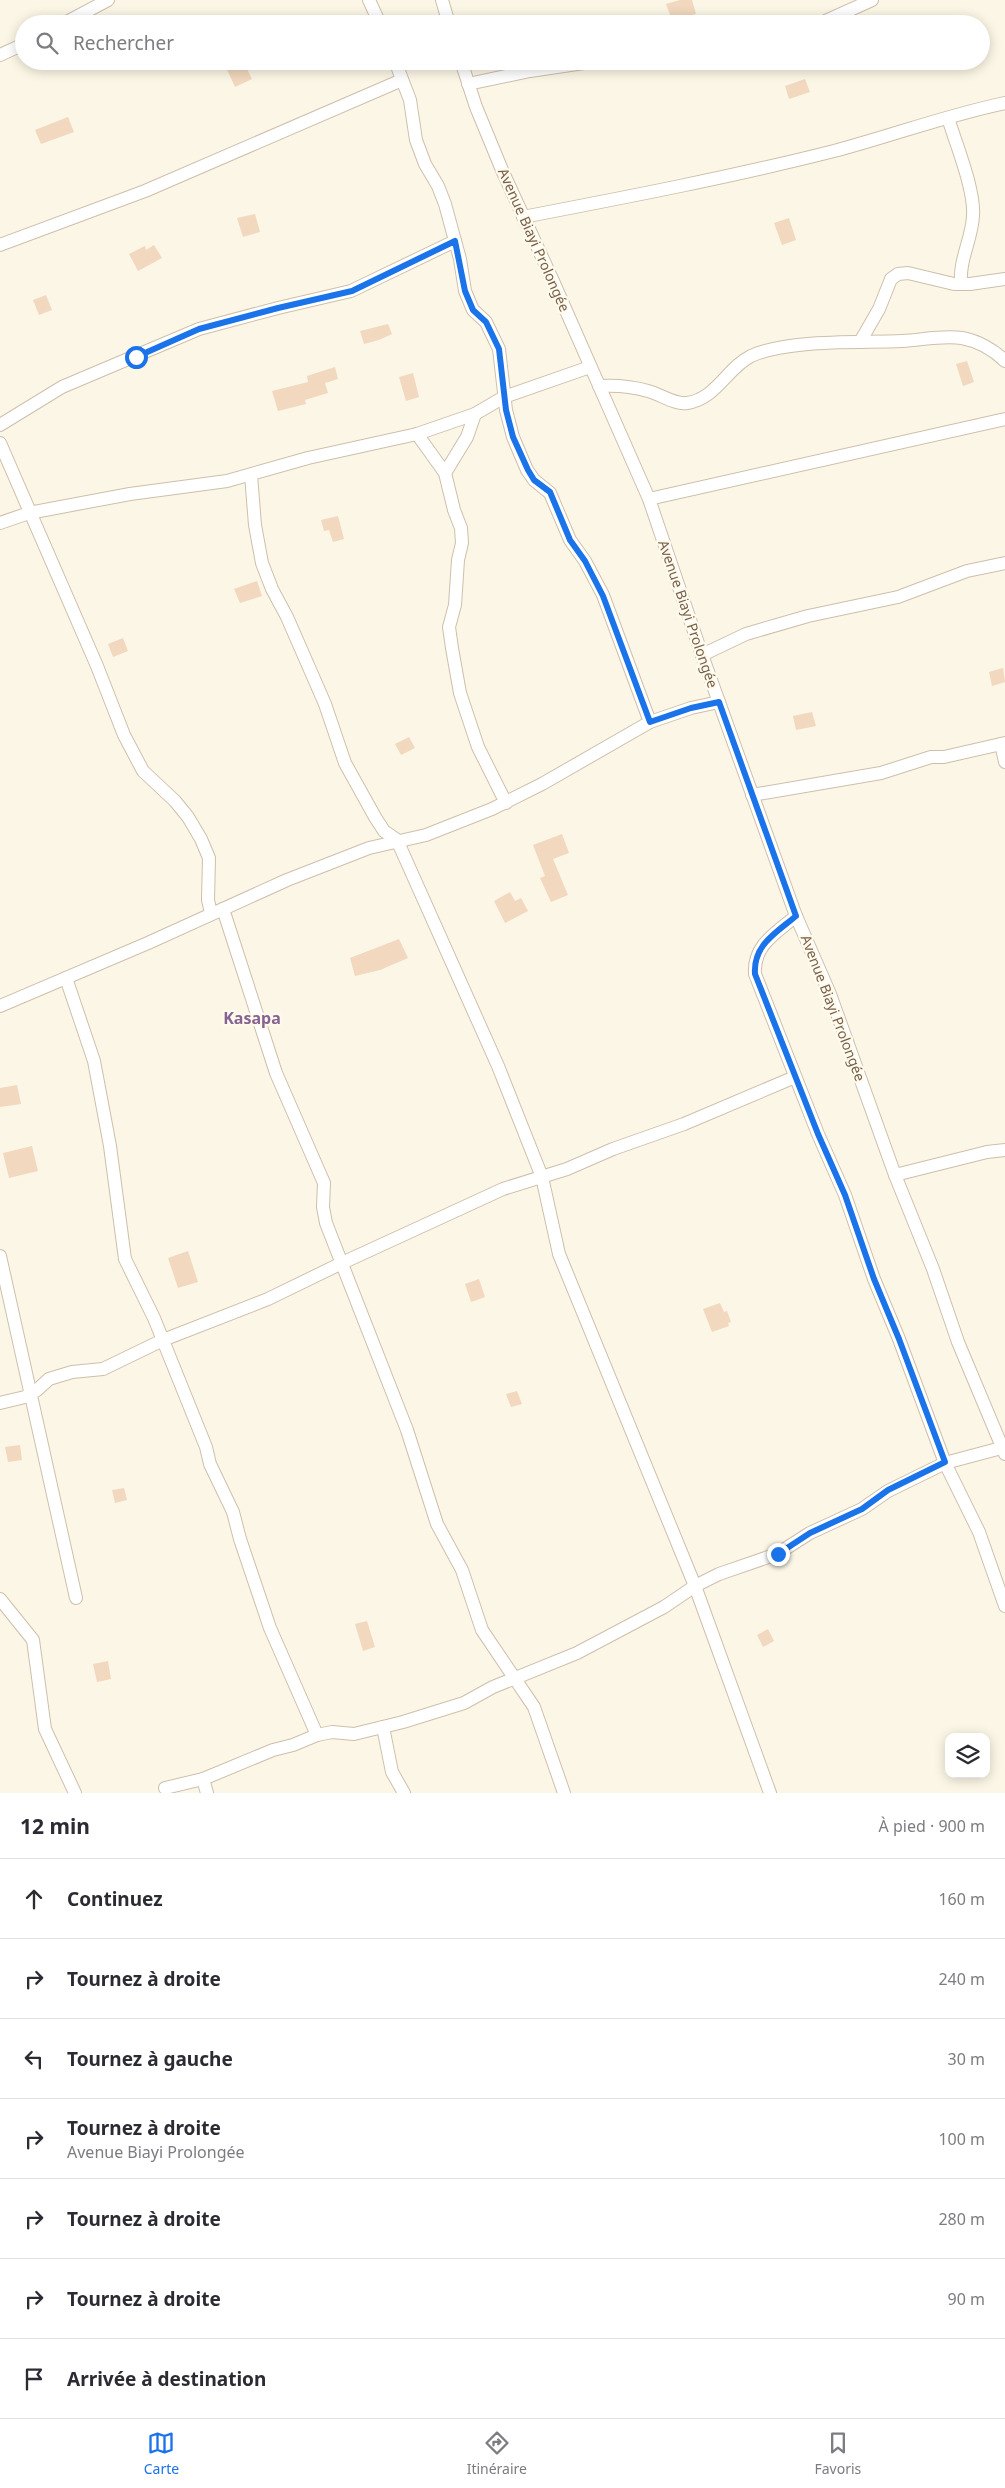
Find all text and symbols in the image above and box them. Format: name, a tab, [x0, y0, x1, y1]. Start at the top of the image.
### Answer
search box	[15, 15, 990, 70]
icon: search	[33, 29, 61, 57]
text: Rechercher	[73, 30, 174, 56]
street label: Avenue Biayi Prolongée	[494, 165, 575, 315]
route start	[125, 346, 148, 369]
street label: Avenue Biayi Prolongée	[654, 537, 723, 690]
street label: Avenue Biayi Prolongée	[797, 932, 870, 1084]
district label: Kasapa	[223, 1007, 281, 1029]
route end	[767, 1543, 790, 1566]
map controls	[945, 1733, 990, 1778]
button: layers	[945, 1733, 990, 1778]
text: 12 min	[20, 1812, 90, 1840]
text: À pied · 900 m	[879, 1815, 985, 1837]
icon: ahead	[20, 1885, 48, 1913]
text: Continuez	[67, 1886, 163, 1912]
text: 160 m	[938, 1888, 985, 1910]
icon: right	[20, 1965, 48, 1993]
text: Tournez à droite	[67, 1966, 221, 1992]
text: 240 m	[938, 1968, 985, 1990]
icon: left	[20, 2045, 48, 2073]
text: Tournez à gauche	[67, 2046, 233, 2072]
text: 30 m	[948, 2048, 985, 2070]
text: Tournez à droite	[67, 2115, 221, 2141]
icon: right	[20, 2125, 48, 2153]
text: 100 m	[938, 2128, 985, 2150]
text: Avenue Biayi Prolongée	[67, 2141, 245, 2163]
icon: right	[20, 2205, 48, 2233]
text: Tournez à droite	[67, 2206, 221, 2232]
text: 280 m	[938, 2208, 985, 2230]
icon: right	[20, 2285, 48, 2313]
text: Tournez à droite	[67, 2286, 221, 2312]
text: 90 m	[948, 2288, 985, 2310]
icon: arrive	[20, 2365, 48, 2393]
text: Arrivée à destination	[67, 2366, 266, 2392]
tab: Carte	[144, 2429, 179, 2478]
tab: Itinéraire	[467, 2429, 527, 2478]
tab: Favoris	[814, 2429, 861, 2478]

